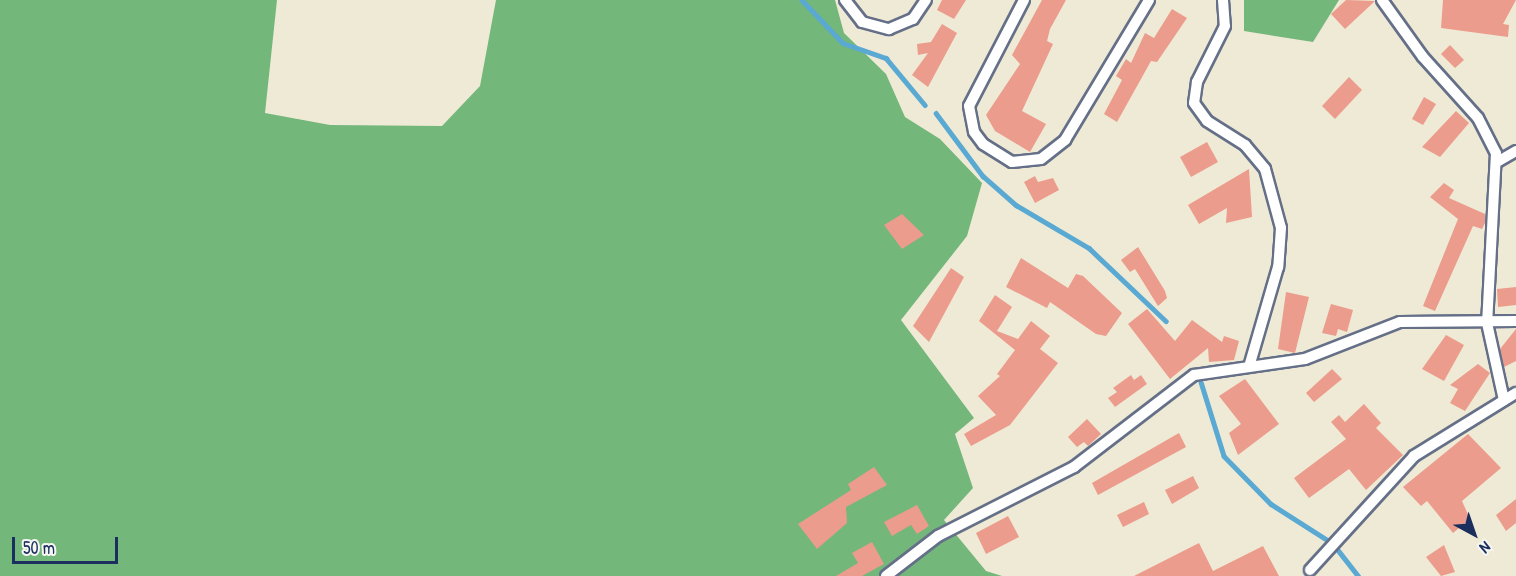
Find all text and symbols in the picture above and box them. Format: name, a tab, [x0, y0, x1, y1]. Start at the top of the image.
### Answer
north arrow	[1444, 504, 1504, 564]
scale bar	[15, 525, 122, 563]
text: 50 m	[23, 535, 55, 560]
text: N	[1475, 537, 1496, 559]

